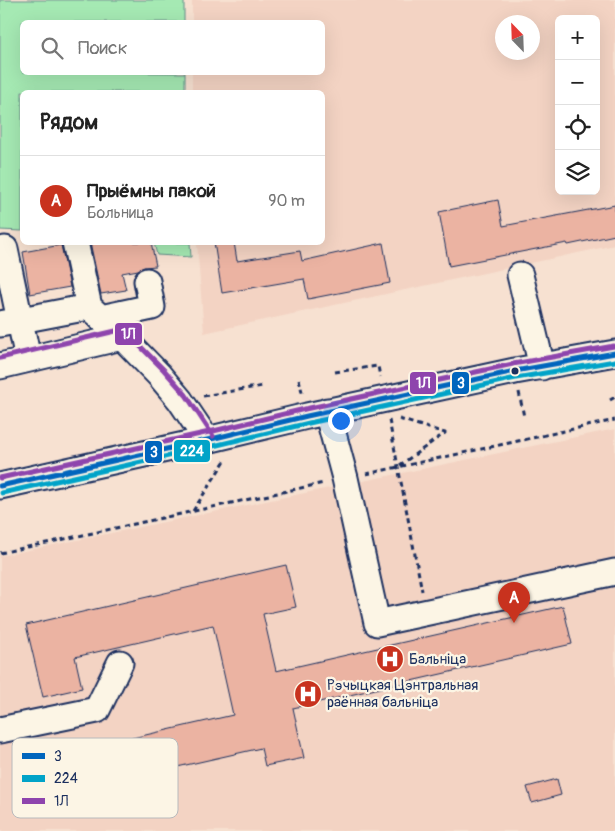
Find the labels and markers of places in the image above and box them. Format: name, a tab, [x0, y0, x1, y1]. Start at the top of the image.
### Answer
unlabelled marker	[510, 366, 520, 376]
pin: A	[498, 582, 530, 623]
hospital icon: Бальніца	[375, 644, 405, 674]
place label: Бальніца	[409, 650, 466, 669]
place label: Рэчыцкая Цэнтральная раённая бальніца	[327, 676, 478, 712]
hospital icon: Рэчыцкая Цэнтральная раённая бальніца	[293, 679, 323, 709]

